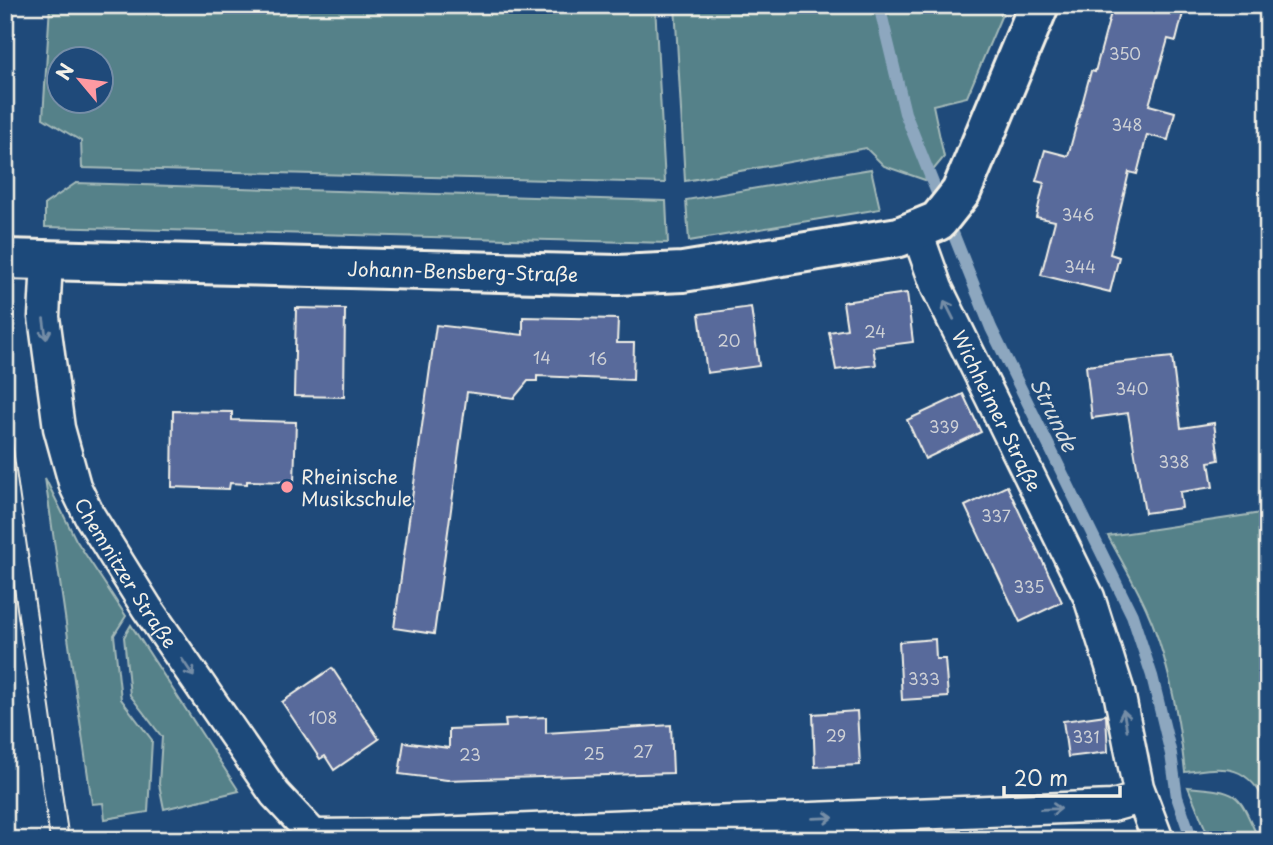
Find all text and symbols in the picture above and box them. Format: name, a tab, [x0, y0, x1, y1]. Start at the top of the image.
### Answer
house number: 350	[1109, 41, 1141, 65]
north arrow	[46, 46, 116, 116]
text: N	[48, 58, 80, 85]
house number: 348	[1111, 112, 1143, 136]
house number: 346	[1062, 202, 1094, 226]
street label: Johann-Bensberg-Straße	[347, 254, 579, 288]
house number: 344	[1064, 254, 1096, 278]
one-way arrow	[941, 300, 955, 321]
one-way arrow	[39, 317, 52, 340]
house number: 24	[864, 319, 886, 343]
street label: Wichheimer Straße	[946, 325, 1049, 496]
house number: 20	[718, 328, 740, 352]
house number: 14	[533, 345, 551, 369]
house number: 16	[589, 346, 607, 370]
water label: Strunde	[1023, 371, 1087, 458]
house number: 340	[1116, 376, 1148, 400]
house number: 339	[929, 414, 959, 438]
house number: 338	[1158, 449, 1190, 473]
place label: Rheinische Musikschule	[301, 462, 412, 512]
marker: Rheinische Musikschule	[279, 479, 295, 495]
street label: Chemnitzer Straße	[69, 493, 184, 653]
house number: 337	[981, 503, 1011, 527]
house number: 335	[1014, 574, 1044, 598]
one-way arrow	[181, 657, 195, 677]
house number: 333	[908, 666, 940, 690]
house number: 108	[309, 705, 337, 729]
one-way arrow	[1117, 709, 1131, 732]
house number: 29	[826, 723, 846, 747]
house number: 331	[1072, 724, 1100, 748]
house number: 27	[633, 739, 653, 763]
house number: 25	[583, 741, 605, 765]
house number: 23	[459, 742, 481, 766]
scale bar	[1004, 754, 1119, 798]
text: 20 m	[1014, 761, 1068, 793]
one-way arrow	[1039, 802, 1062, 815]
one-way arrow	[812, 811, 835, 824]

